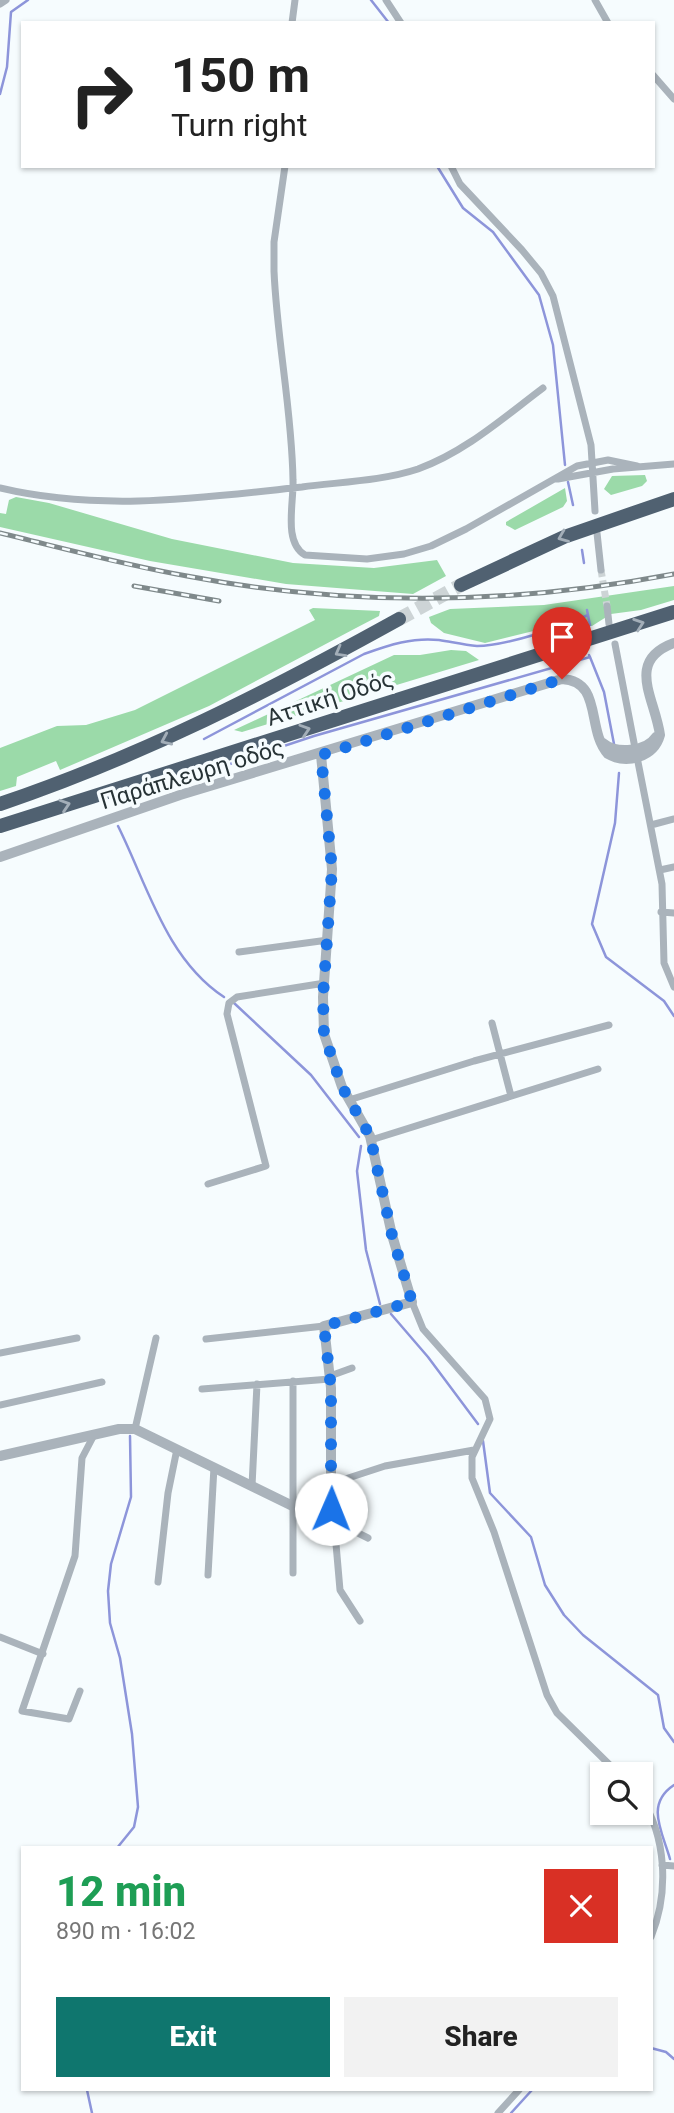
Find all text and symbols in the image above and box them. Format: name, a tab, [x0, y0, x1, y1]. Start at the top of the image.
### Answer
text: 150 m	[171, 47, 310, 104]
icon: right	[56, 49, 147, 140]
text: Turn right	[171, 106, 307, 144]
one-way arrow	[558, 529, 570, 543]
pin	[532, 607, 592, 679]
icon: arrive	[543, 618, 581, 656]
one-way arrow	[632, 618, 645, 632]
one-way arrow	[334, 644, 347, 657]
street label: Αττική Οδός	[263, 665, 397, 732]
one-way arrow	[299, 723, 311, 738]
one-way arrow	[161, 732, 174, 746]
street label: Παράπλευρη οδός	[97, 734, 287, 815]
one-way arrow	[59, 799, 71, 814]
position arrow	[294, 1472, 368, 1546]
map controls	[590, 1762, 653, 1825]
button: search	[590, 1762, 653, 1825]
text: 12 min	[56, 1867, 186, 1916]
button: close	[544, 1869, 618, 1943]
text: 890 m · 16:02	[56, 1918, 195, 1945]
button: Exit	[56, 1997, 330, 2077]
button: Share	[344, 1997, 618, 2077]

